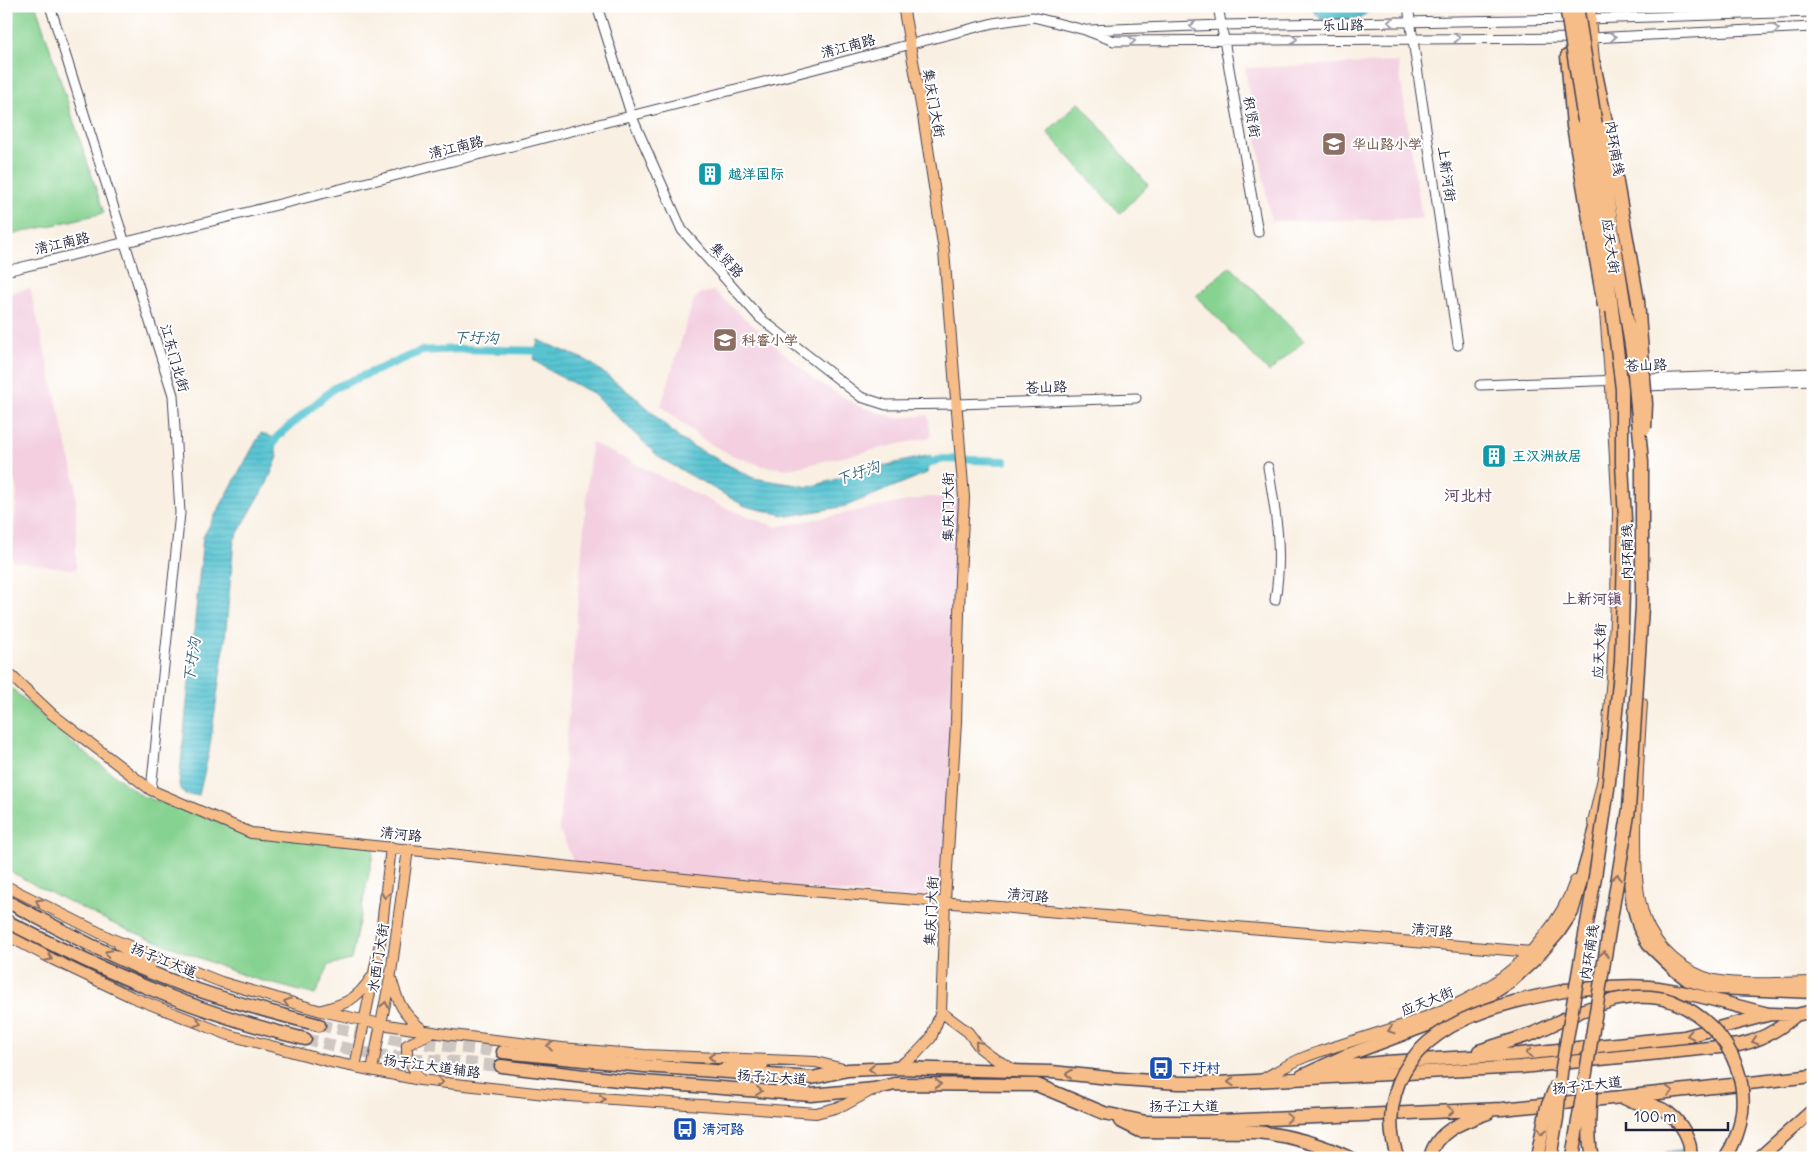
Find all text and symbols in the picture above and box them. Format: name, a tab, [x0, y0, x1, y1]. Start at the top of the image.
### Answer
street label: 乐山路	[1322, 16, 1364, 34]
one-way arrow	[1386, 17, 1394, 27]
one-way arrow	[1189, 21, 1197, 31]
one-way arrow	[1772, 24, 1780, 34]
street label: 清江南路	[819, 30, 877, 62]
one-way arrow	[1610, 31, 1618, 42]
one-way arrow	[1453, 33, 1461, 43]
one-way arrow	[1290, 34, 1298, 45]
one-way arrow	[1128, 36, 1136, 46]
street label: 集庆门大街	[919, 67, 949, 139]
street label: 积贤街	[1239, 95, 1265, 139]
street label: 内环南线	[1602, 119, 1628, 177]
street label: 清江南路	[427, 131, 485, 163]
school or university icon: 华山路小学	[1321, 131, 1347, 157]
place label: 华山路小学	[1352, 135, 1422, 153]
street label: 上新河街	[1434, 145, 1460, 203]
building icon: 越洋国际	[697, 161, 723, 187]
place label: 越洋国际	[728, 165, 784, 183]
street label: 应天大街	[1598, 217, 1624, 275]
street label: 清江南路	[33, 228, 91, 258]
street label: 集贤路	[706, 238, 748, 282]
street label: 江东门北街	[157, 322, 193, 394]
school or university icon: 科睿小学	[712, 327, 738, 353]
water label: 下圩沟	[453, 328, 501, 347]
place label: 科睿小学	[742, 331, 798, 349]
street label: 苍山路	[1625, 355, 1667, 375]
street label: 苍山路	[1025, 377, 1067, 397]
building icon: 王汉洲故居	[1481, 443, 1507, 469]
place label: 王汉洲故居	[1512, 447, 1582, 465]
water label: 下圩沟	[833, 456, 884, 489]
street label: 集庆门大街	[939, 472, 957, 542]
district label: 河北村	[1444, 485, 1492, 505]
street label: 内环南线	[1618, 524, 1636, 580]
district label: 上新河镇	[1562, 589, 1622, 608]
street label: 应天大街	[1589, 623, 1609, 679]
water label: 下圩沟	[179, 634, 204, 684]
street label: 清河路	[379, 823, 423, 845]
one-way arrow	[1611, 873, 1621, 882]
street label: 集庆门大街	[920, 876, 942, 946]
street label: 清河路	[1006, 884, 1050, 906]
one-way arrow	[380, 892, 391, 900]
one-way arrow	[35, 898, 44, 908]
street label: 清河路	[1410, 919, 1454, 941]
street label: 水西门大街	[364, 922, 392, 994]
street label: 内环南线	[1576, 923, 1602, 981]
street label: 扬子江大道	[128, 939, 200, 981]
one-way arrow	[104, 949, 113, 959]
one-way arrow	[1598, 950, 1609, 958]
one-way arrow	[44, 952, 53, 962]
street label: 应天大街	[1398, 982, 1456, 1020]
one-way arrow	[283, 997, 292, 1007]
one-way arrow	[379, 1001, 389, 1010]
one-way arrow	[193, 1016, 202, 1027]
one-way arrow	[1387, 1024, 1395, 1034]
one-way arrow	[1685, 1029, 1694, 1040]
one-way arrow	[1752, 1035, 1760, 1045]
one-way arrow	[974, 1040, 983, 1049]
one-way arrow	[546, 1041, 554, 1052]
one-way arrow	[1524, 1047, 1532, 1058]
street label: 扬子江大道辅路	[382, 1050, 482, 1082]
one-way arrow	[708, 1052, 716, 1062]
bus stop icon: 下圩村	[1148, 1055, 1174, 1081]
place label: 下圩村	[1178, 1059, 1220, 1077]
one-way arrow	[868, 1063, 876, 1074]
street label: 扬子江大道	[736, 1066, 808, 1088]
one-way arrow	[1065, 1069, 1073, 1080]
street label: 扬子江大道	[1551, 1072, 1623, 1098]
one-way arrow	[437, 1076, 445, 1087]
one-way arrow	[1227, 1077, 1235, 1088]
one-way arrow	[934, 1079, 942, 1089]
one-way arrow	[755, 1086, 763, 1097]
one-way arrow	[1666, 1087, 1674, 1097]
one-way arrow	[598, 1093, 606, 1104]
street label: 扬子江大道	[1149, 1097, 1219, 1115]
scale bar	[1626, 1099, 1729, 1131]
one-way arrow	[1447, 1106, 1455, 1117]
text: 100 m	[1634, 1107, 1676, 1126]
one-way arrow	[1285, 1113, 1293, 1124]
bus stop icon: 清河路	[672, 1116, 698, 1142]
place label: 清河路	[702, 1120, 744, 1138]
one-way arrow	[1537, 1127, 1548, 1136]

